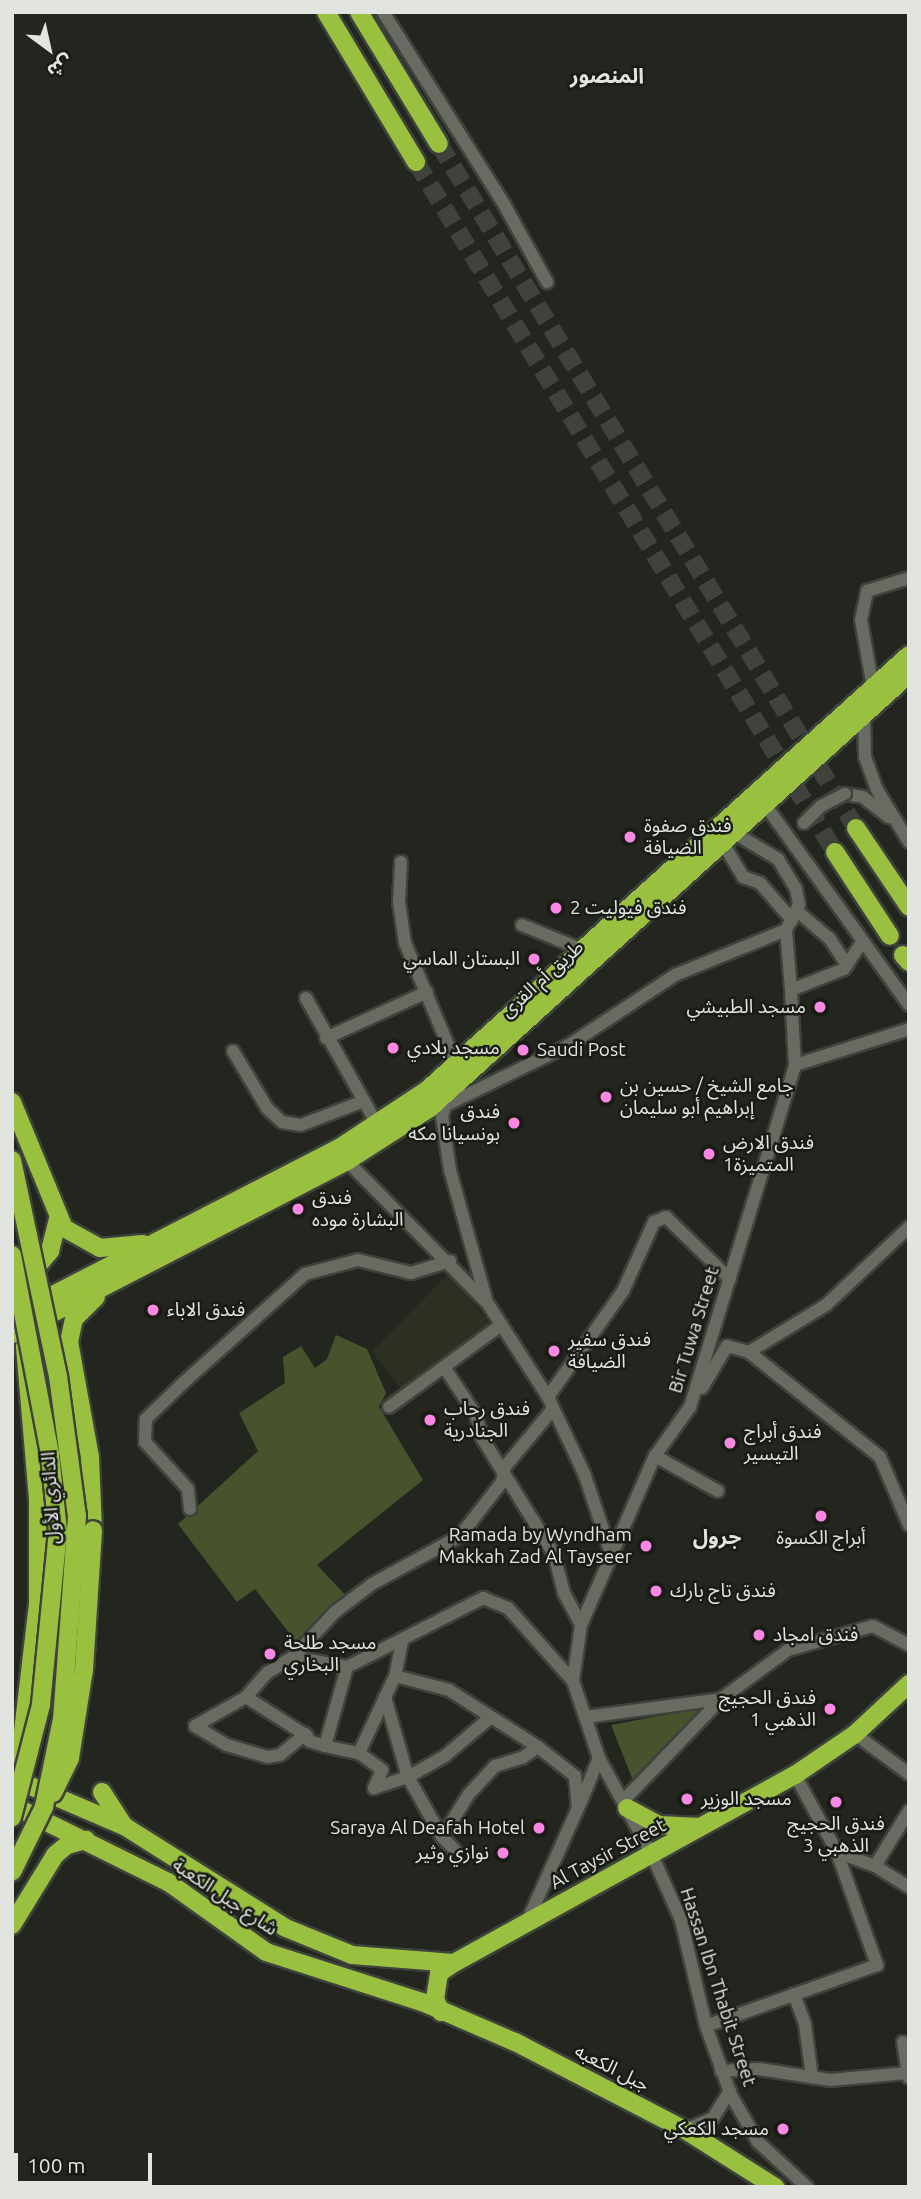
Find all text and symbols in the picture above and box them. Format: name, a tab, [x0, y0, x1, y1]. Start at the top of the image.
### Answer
north arrow	[14, 14, 84, 84]
text: ش	[44, 50, 77, 83]
district label: المنصور	[570, 62, 644, 88]
place label: فندق صفوة الضيافة	[644, 815, 731, 859]
marker: فندق صفوة الضيافة	[622, 829, 638, 845]
place label: فندق فيوليت 2	[570, 897, 687, 919]
marker: فندق فيوليت 2	[548, 900, 564, 916]
street label: طريق أم القرى	[496, 936, 588, 1022]
place label: البستان الماسي	[403, 948, 520, 970]
marker: البستان الماسي	[526, 951, 542, 967]
place label: مسجد الطبيشي	[687, 996, 806, 1018]
marker: مسجد الطبيشي	[812, 999, 828, 1015]
place label: مسجد بلادي	[407, 1037, 500, 1059]
place label: Saudi Post	[537, 1039, 626, 1061]
marker: مسجد بلادي	[385, 1040, 401, 1056]
marker: Saudi Post	[515, 1042, 531, 1058]
place label: جامع الشيخ / حسين بن إبراهيم أبو سليمان	[620, 1075, 793, 1119]
marker: جامع الشيخ / حسين بن إبراهيم أبو سليمان	[598, 1089, 614, 1105]
place label: فندق بونسيانا مكه	[408, 1101, 500, 1145]
marker: فندق بونسيانا مكه	[506, 1115, 522, 1131]
place label: فندق الارض المتميزة1	[723, 1132, 814, 1176]
marker: فندق الارض المتميزة1	[701, 1146, 717, 1162]
place label: فندق البشارة موده	[312, 1187, 404, 1231]
marker: فندق البشارة موده	[290, 1201, 306, 1217]
street label: Bir Tuwa Street	[664, 1264, 724, 1396]
place label: فندق الاباء	[167, 1299, 245, 1321]
marker: فندق الاباء	[145, 1302, 161, 1318]
place label: فندق سفير الضيافة	[568, 1329, 651, 1373]
marker: فندق سفير الضيافة	[546, 1343, 562, 1359]
place label: فندق رحاب الجنادرية	[444, 1398, 530, 1442]
marker: فندق رحاب الجنادرية	[422, 1412, 438, 1428]
place label: فندق أبراج التيسير	[744, 1421, 821, 1465]
marker: فندق أبراج التيسير	[722, 1435, 738, 1451]
street label: الدائري الأول	[37, 1451, 65, 1545]
marker: أبراج الكسوة	[813, 1508, 829, 1524]
district label: جرول	[693, 1523, 741, 1549]
place label: Ramada by Wyndham Makkah Zad Al Tayseer	[439, 1524, 632, 1568]
place label: أبراج الكسوة	[776, 1527, 866, 1549]
marker: Ramada by Wyndham Makkah Zad Al Tayseer	[638, 1538, 654, 1554]
place label: فندق تاج بارك	[670, 1580, 776, 1602]
marker: فندق تاج بارك	[648, 1583, 664, 1599]
place label: فندق امجاد	[773, 1624, 858, 1646]
marker: فندق امجاد	[751, 1627, 767, 1643]
place label: مسجد طلحة البخاري	[284, 1632, 377, 1676]
marker: مسجد طلحة البخاري	[262, 1646, 278, 1662]
place label: فندق الحجيج الذهبي 1	[719, 1687, 816, 1731]
marker: فندق الحجيج الذهبي 1	[822, 1701, 838, 1717]
place label: مسجد الوزير	[701, 1788, 792, 1810]
marker: مسجد الوزير	[679, 1791, 695, 1807]
marker: فندق الحجيج الذهبي 3	[828, 1794, 844, 1810]
place label: فندق الحجيج الذهبي 3	[787, 1813, 885, 1857]
street label: Al Taysir Street	[546, 1814, 670, 1894]
place label: Saraya Al Deafah Hotel	[330, 1817, 525, 1839]
marker: Saraya Al Deafah Hotel	[531, 1820, 547, 1836]
place label: نوازي وثير	[416, 1842, 489, 1864]
marker: نوازي وثير	[495, 1845, 511, 1861]
street label: شارع جبل الكعبة	[168, 1853, 282, 1941]
street label: Hassan Ibn Thabit Street	[675, 1885, 761, 2089]
street label: جبل الكعبه	[571, 2040, 653, 2096]
place label: مسجد الكعكي	[664, 2118, 769, 2140]
marker: مسجد الكعكي	[775, 2121, 791, 2137]
scale bar	[18, 2140, 156, 2184]
text: 100 m	[27, 2153, 85, 2177]

